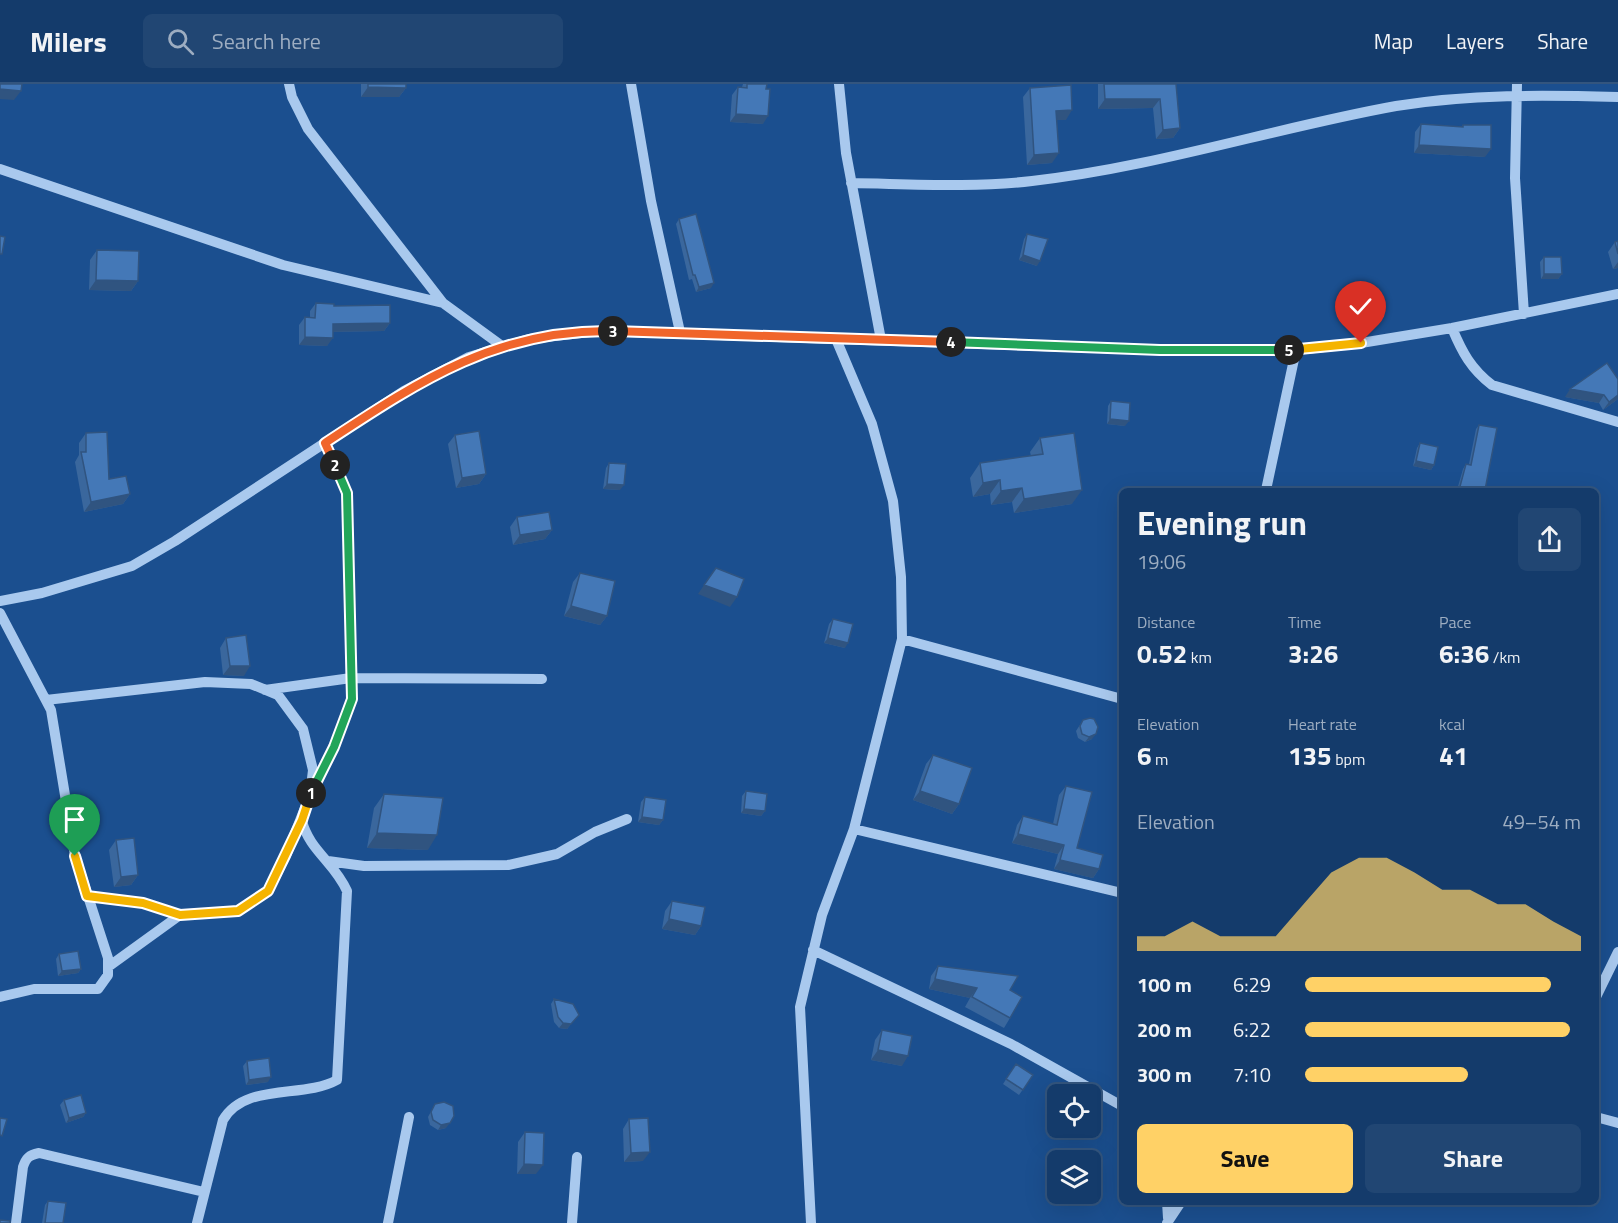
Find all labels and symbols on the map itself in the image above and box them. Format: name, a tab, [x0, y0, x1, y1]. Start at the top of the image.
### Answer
pin	[1335, 281, 1386, 343]
pin: 3	[598, 316, 628, 346]
pin: 4	[936, 327, 966, 357]
pin: 5	[1274, 335, 1304, 365]
pin: 2	[320, 450, 350, 480]
pin: 1	[296, 778, 326, 808]
pin	[49, 794, 100, 856]

